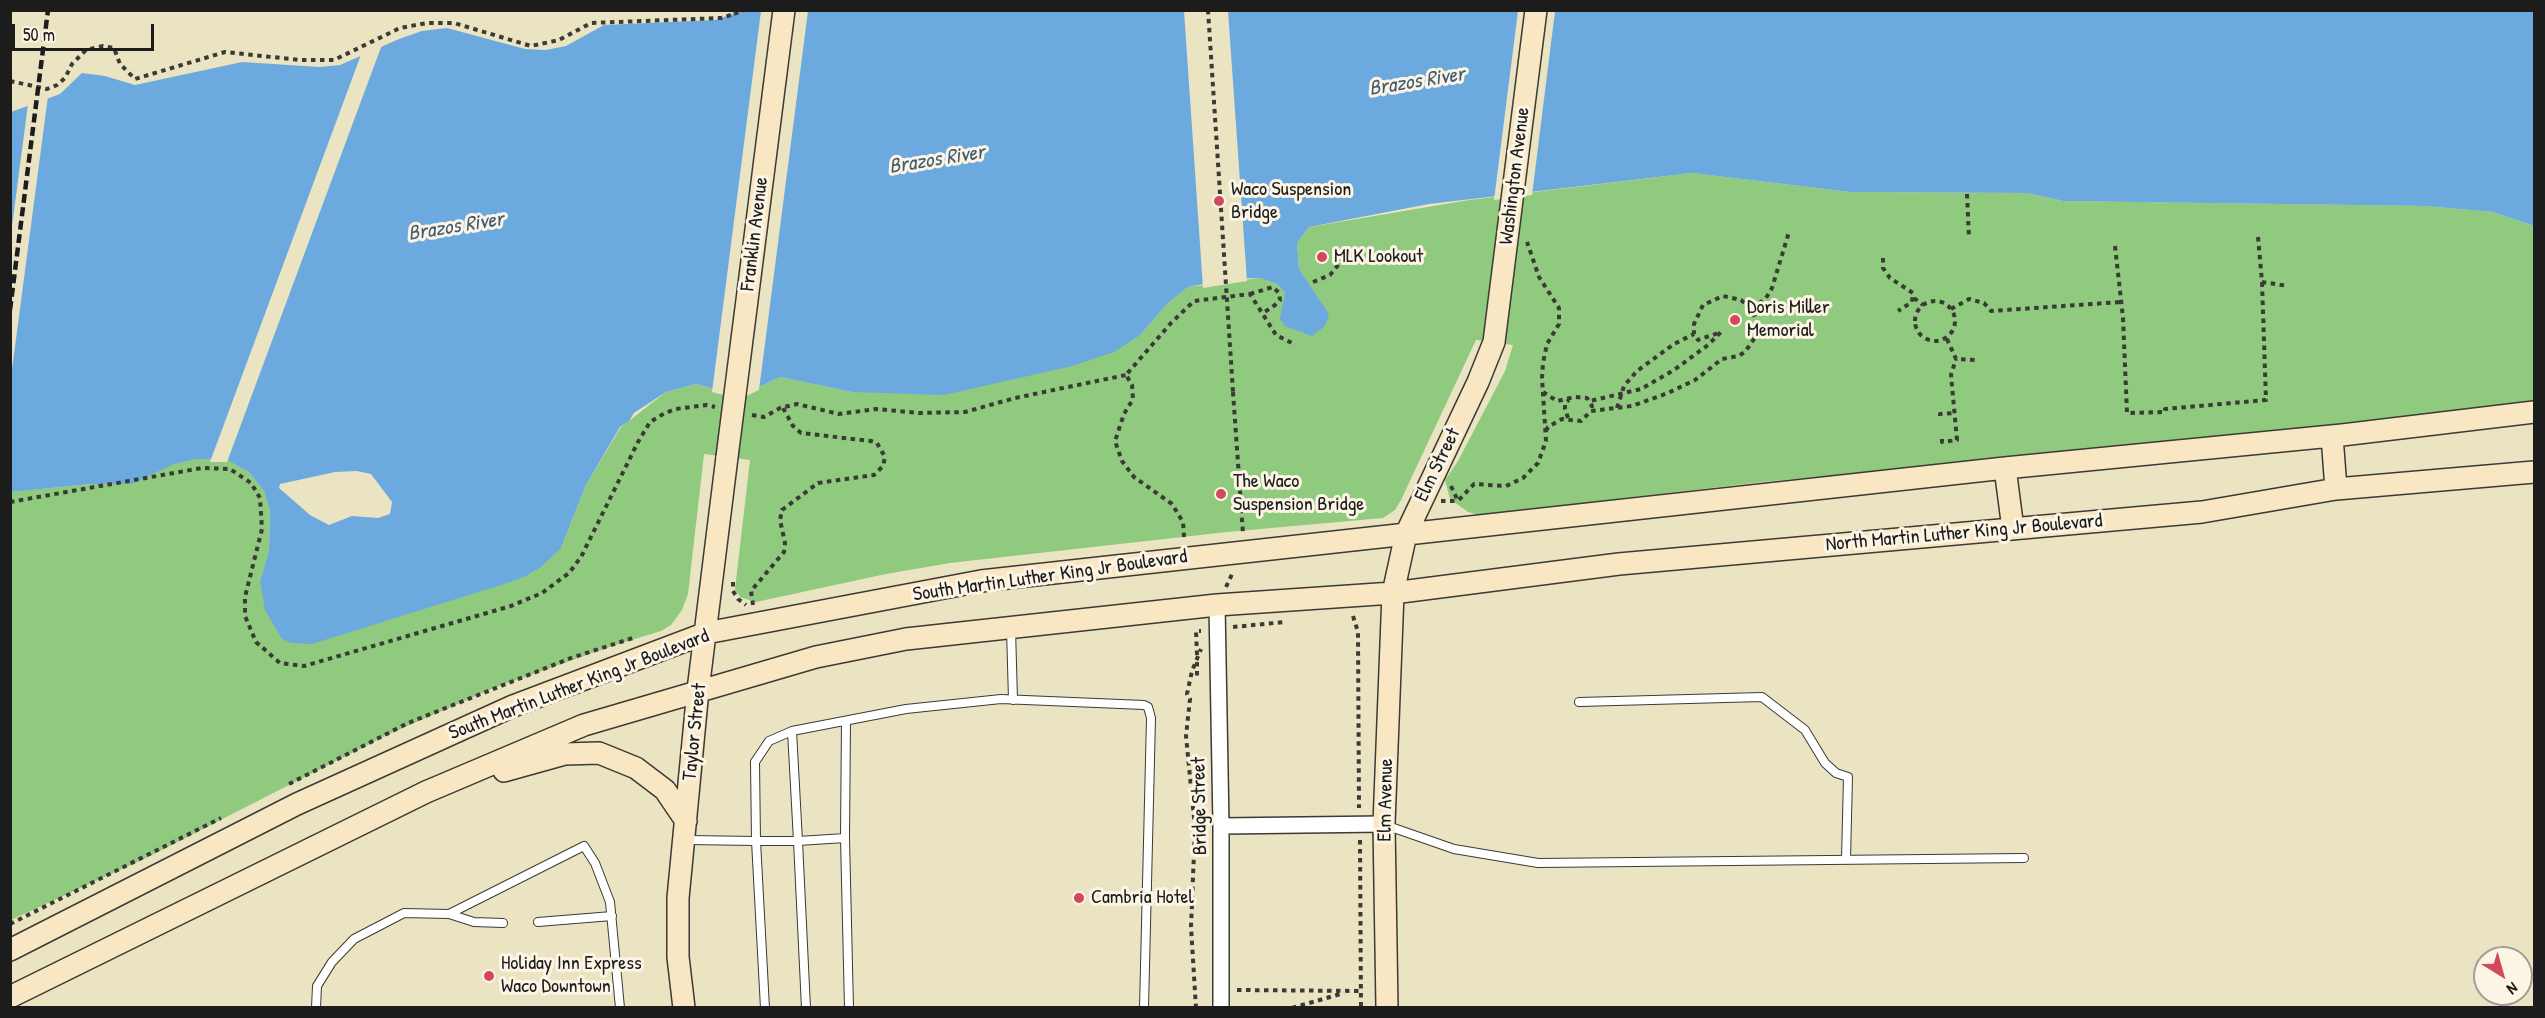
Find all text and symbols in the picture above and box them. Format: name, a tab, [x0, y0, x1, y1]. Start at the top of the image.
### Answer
scale bar	[15, 12, 158, 50]
text: 50 m	[23, 22, 55, 47]
water label: Brazos River	[1367, 62, 1467, 102]
street label: Washington Avenue	[1495, 106, 1535, 246]
water label: Brazos River	[887, 140, 987, 180]
street label: Franklin Avenue	[736, 176, 774, 292]
place label: Waco Suspension Bridge	[1231, 178, 1351, 225]
marker: Waco Suspension Bridge	[1212, 194, 1226, 208]
water label: Brazos River	[406, 207, 506, 247]
place label: MLK Lookout	[1334, 245, 1423, 269]
marker: MLK Lookout	[1315, 250, 1329, 264]
place label: Doris Miller Memorial	[1747, 296, 1830, 343]
marker: Doris Miller Memorial	[1728, 313, 1742, 327]
street label: Elm Street	[1410, 424, 1466, 506]
place label: The Waco Suspension Bridge	[1233, 470, 1364, 517]
marker: The Waco Suspension Bridge	[1214, 487, 1228, 501]
street label: North Martin Luther King Jr Boulevard	[1825, 509, 2103, 557]
street label: South Martin Luther King Jr Boulevard	[911, 545, 1189, 607]
street label: South Martin Luther King Jr Boulevard	[446, 624, 712, 746]
street label: Taylor Street	[678, 682, 712, 782]
street label: Bridge Street	[1187, 757, 1213, 855]
street label: Elm Avenue	[1373, 758, 1399, 842]
place label: Cambria Hotel	[1091, 886, 1194, 910]
marker: Cambria Hotel	[1072, 891, 1086, 905]
north arrow	[2473, 946, 2533, 1006]
place label: Holiday Inn Express Waco Downtown	[501, 952, 642, 999]
marker: Holiday Inn Express Waco Downtown	[482, 969, 496, 983]
text: N	[2503, 977, 2523, 1000]

